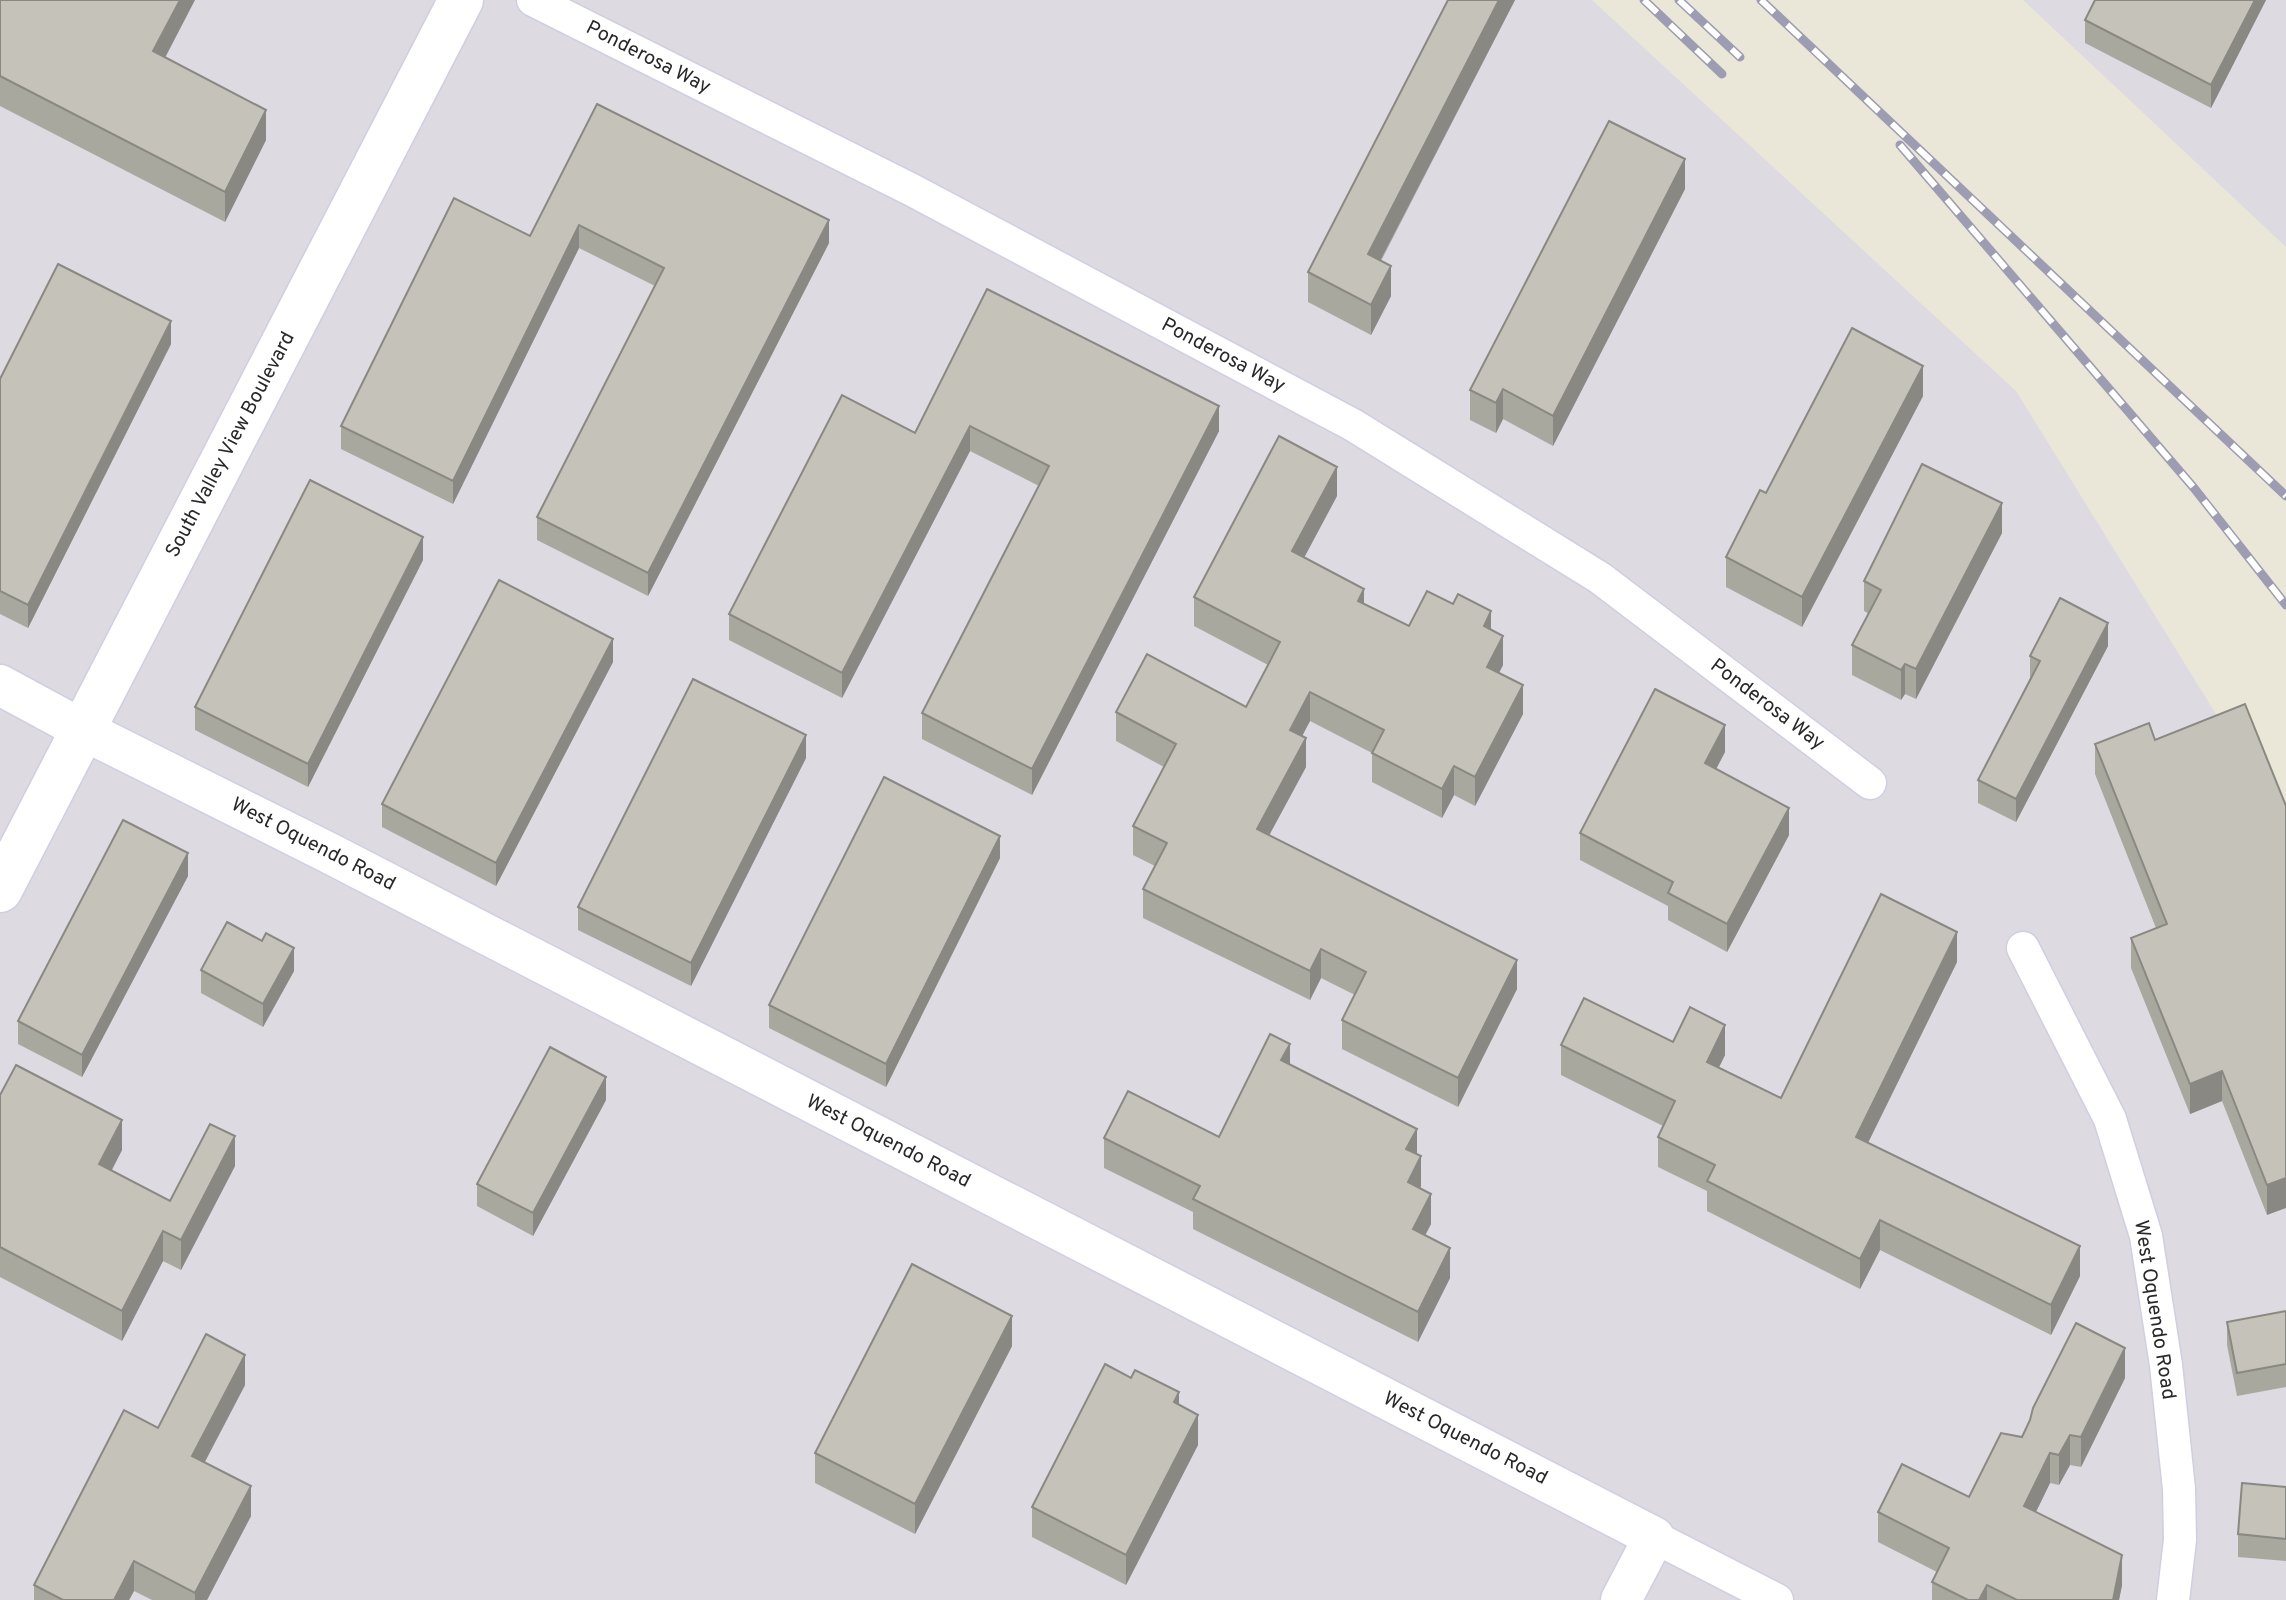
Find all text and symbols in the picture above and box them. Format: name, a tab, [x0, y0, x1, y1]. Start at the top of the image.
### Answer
street label: Ponderosa Way	[581, 15, 715, 101]
street label: Ponderosa Way	[1156, 312, 1290, 400]
street label: South Valley View Boulevard	[160, 328, 302, 562]
street label: Ponderosa Way	[1704, 653, 1830, 757]
street label: West Oquendo Road	[226, 792, 400, 898]
street label: West Oquendo Road	[801, 1089, 975, 1195]
street label: West Oquendo Road	[2127, 1219, 2181, 1401]
street label: West Oquendo Road	[1378, 1386, 1552, 1492]

